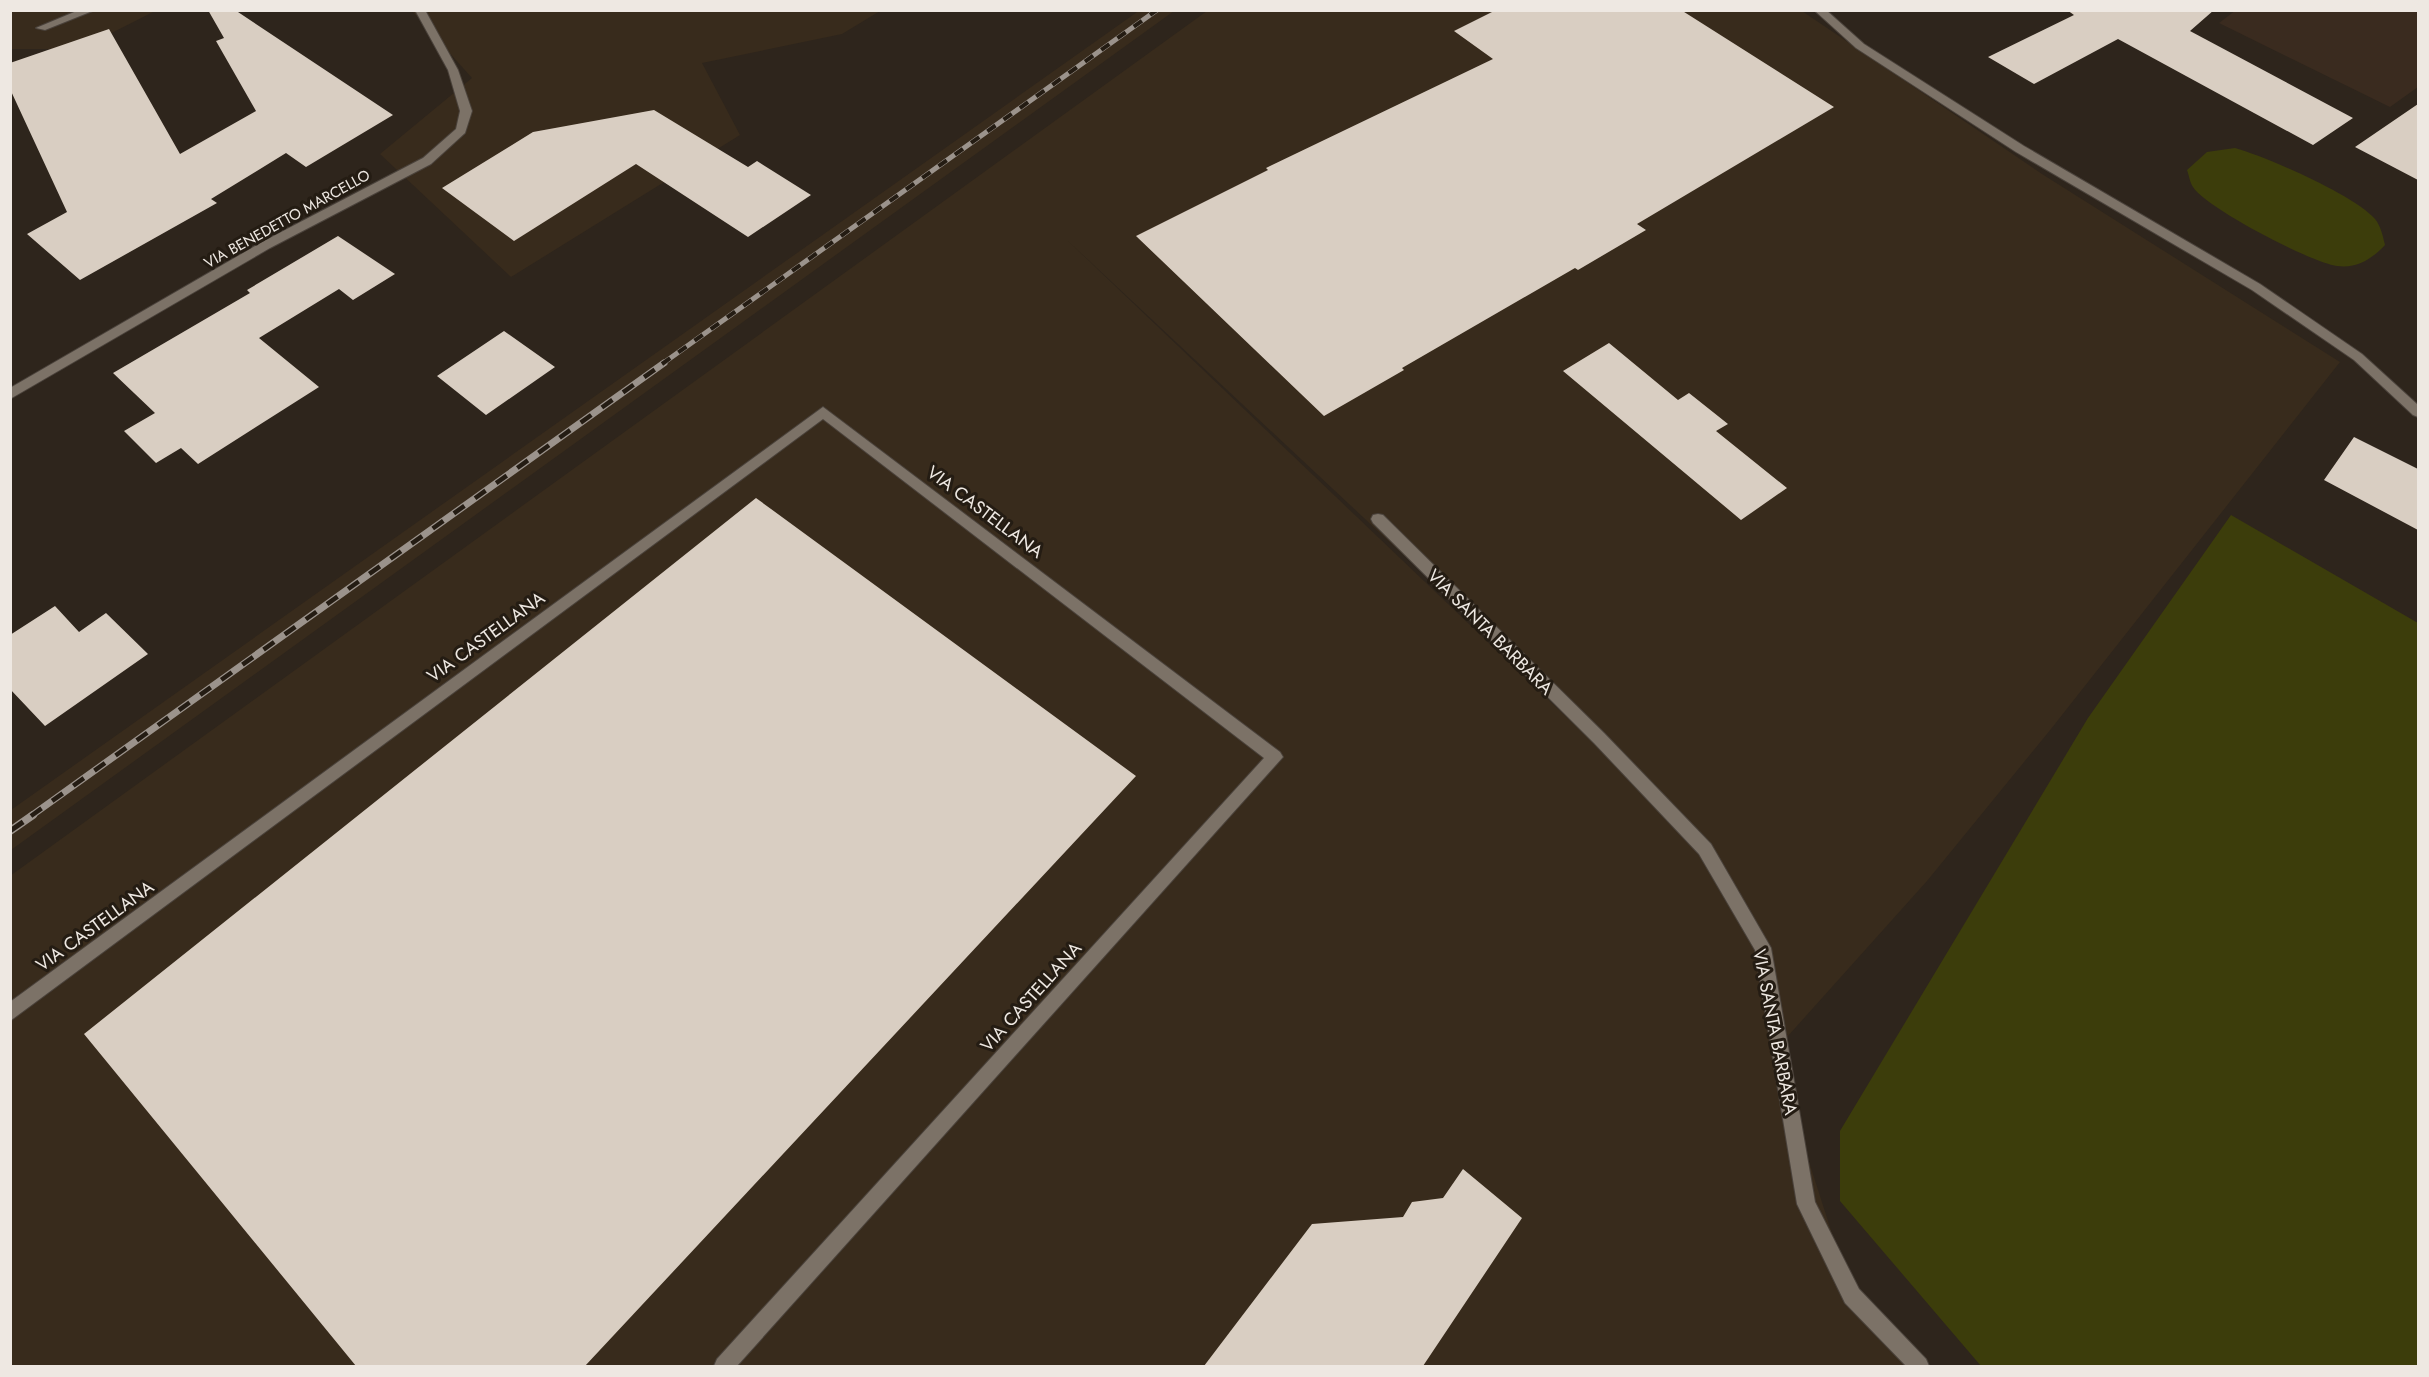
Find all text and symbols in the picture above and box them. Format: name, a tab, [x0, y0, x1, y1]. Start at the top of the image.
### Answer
street label: VIA BENEDETTO MARCELLO	[200, 164, 374, 274]
street label: VIA CASTELLANA	[921, 459, 1049, 565]
street label: VIA SANTA BARBARA	[1421, 563, 1559, 701]
street label: VIA CASTELLANA	[422, 585, 550, 689]
street label: VIA CASTELLANA	[31, 874, 159, 978]
street label: VIA CASTELLANA	[974, 936, 1088, 1058]
street label: VIA SANTA BARBARA	[1746, 947, 1804, 1117]

